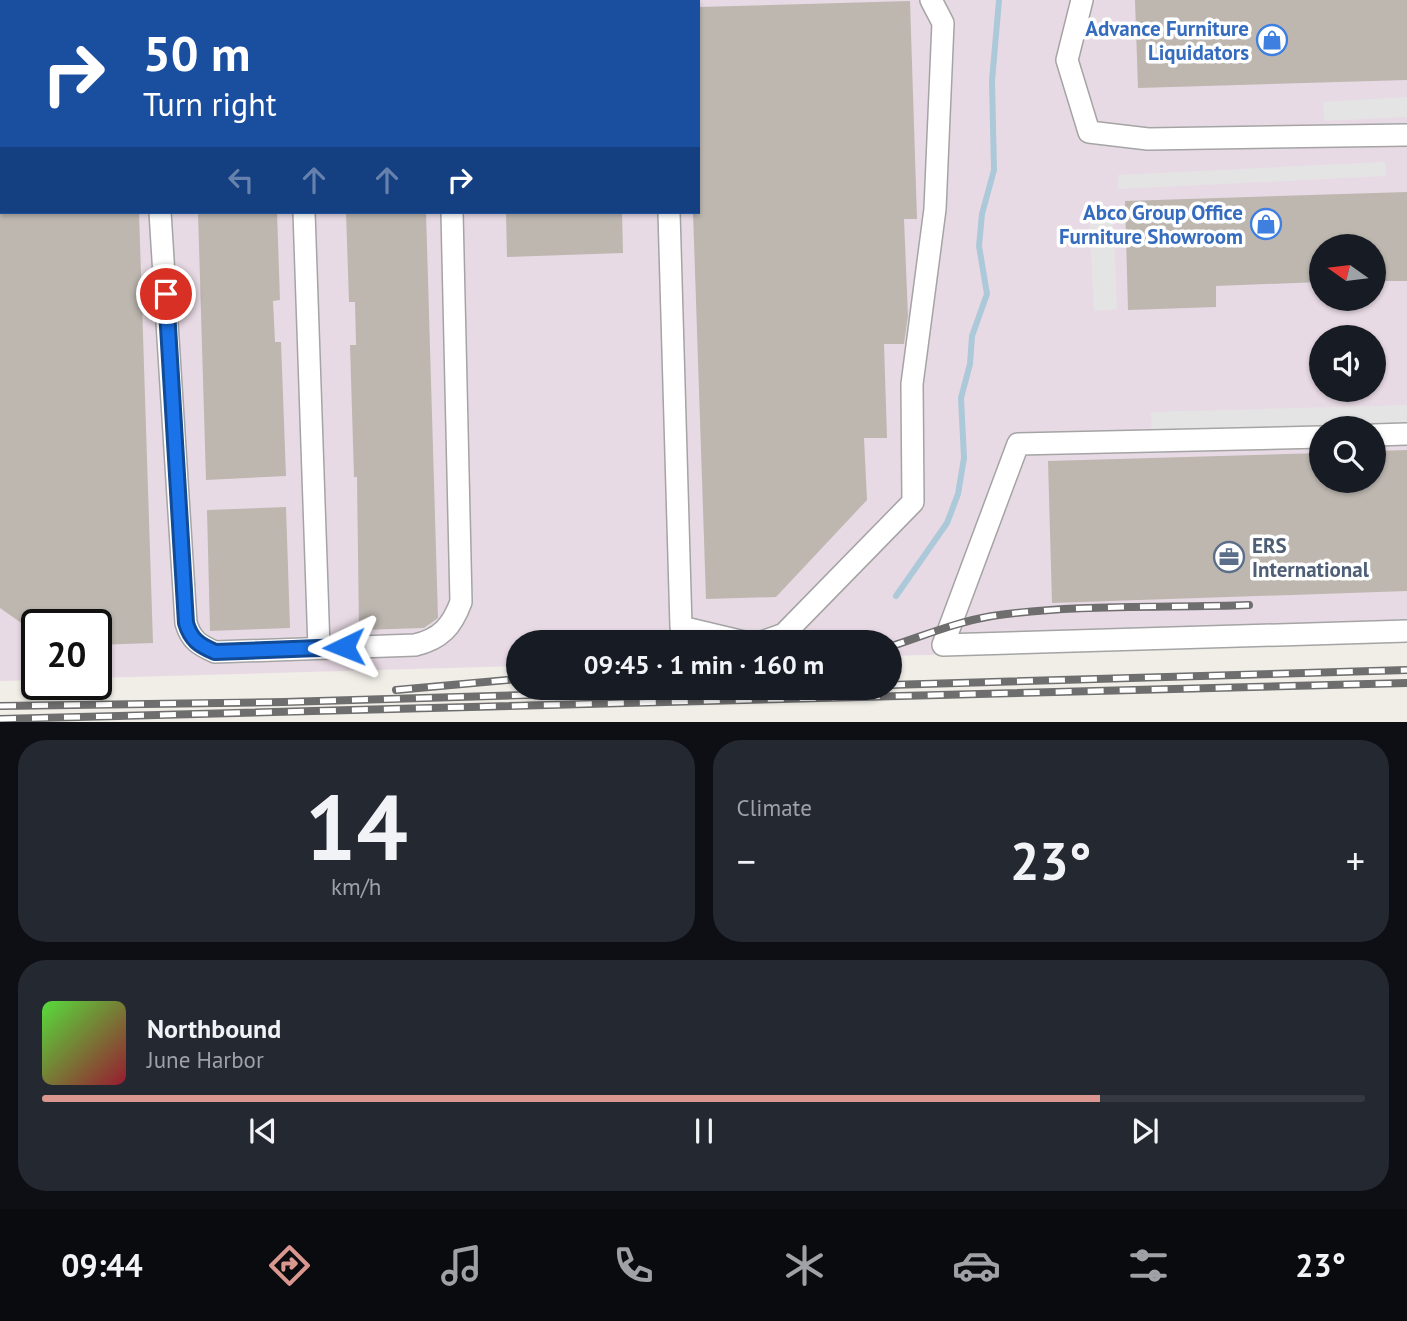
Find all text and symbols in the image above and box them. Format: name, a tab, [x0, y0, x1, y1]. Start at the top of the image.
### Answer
place label: Advance Furniture Liquidators	[1085, 15, 1249, 66]
text: 50 m	[143, 21, 250, 85]
shop icon: Advance Furniture Liquidators	[1255, 23, 1289, 57]
icon: right	[28, 28, 119, 119]
text: Turn right	[143, 83, 277, 125]
icon: left	[222, 161, 260, 199]
icon: ahead	[295, 161, 333, 199]
icon: ahead	[368, 161, 406, 199]
icon: right	[441, 161, 479, 199]
place label: Abco Group Office Furniture Showroom	[1059, 199, 1243, 250]
shop icon: Abco Group Office Furniture Showroom	[1249, 207, 1283, 241]
north arrow	[1309, 234, 1386, 312]
map controls	[1309, 234, 1386, 493]
pin	[136, 264, 196, 324]
icon: arrive	[147, 275, 185, 313]
button: sound	[1309, 325, 1386, 402]
button: search	[1309, 416, 1386, 493]
place label: ERS International	[1252, 532, 1370, 583]
office icon: ERS International	[1212, 540, 1246, 574]
speed limit sign: 20	[21, 609, 112, 700]
position arrow	[307, 610, 381, 684]
text: 09:45 · 1 min · 160 m	[584, 648, 824, 681]
text: 14	[305, 767, 408, 885]
text: Climate	[737, 793, 812, 822]
text: 23°	[1010, 827, 1092, 894]
text: −	[737, 836, 756, 885]
text: +	[1346, 836, 1365, 885]
text: km/h	[331, 872, 381, 901]
text: Northbound	[147, 1012, 281, 1045]
text: June Harbor	[147, 1045, 264, 1074]
icon: previous	[244, 1112, 282, 1150]
icon: pause	[685, 1112, 723, 1150]
icon: next	[1126, 1112, 1164, 1150]
icon: directions	[265, 1241, 314, 1290]
icon: music	[437, 1241, 486, 1290]
icon: phone	[609, 1241, 658, 1290]
icon: climate	[780, 1241, 829, 1290]
icon: car	[952, 1241, 1001, 1290]
icon: filters	[1124, 1241, 1173, 1290]
text: 09:44	[61, 1244, 143, 1286]
text: 23°	[1295, 1244, 1346, 1286]

